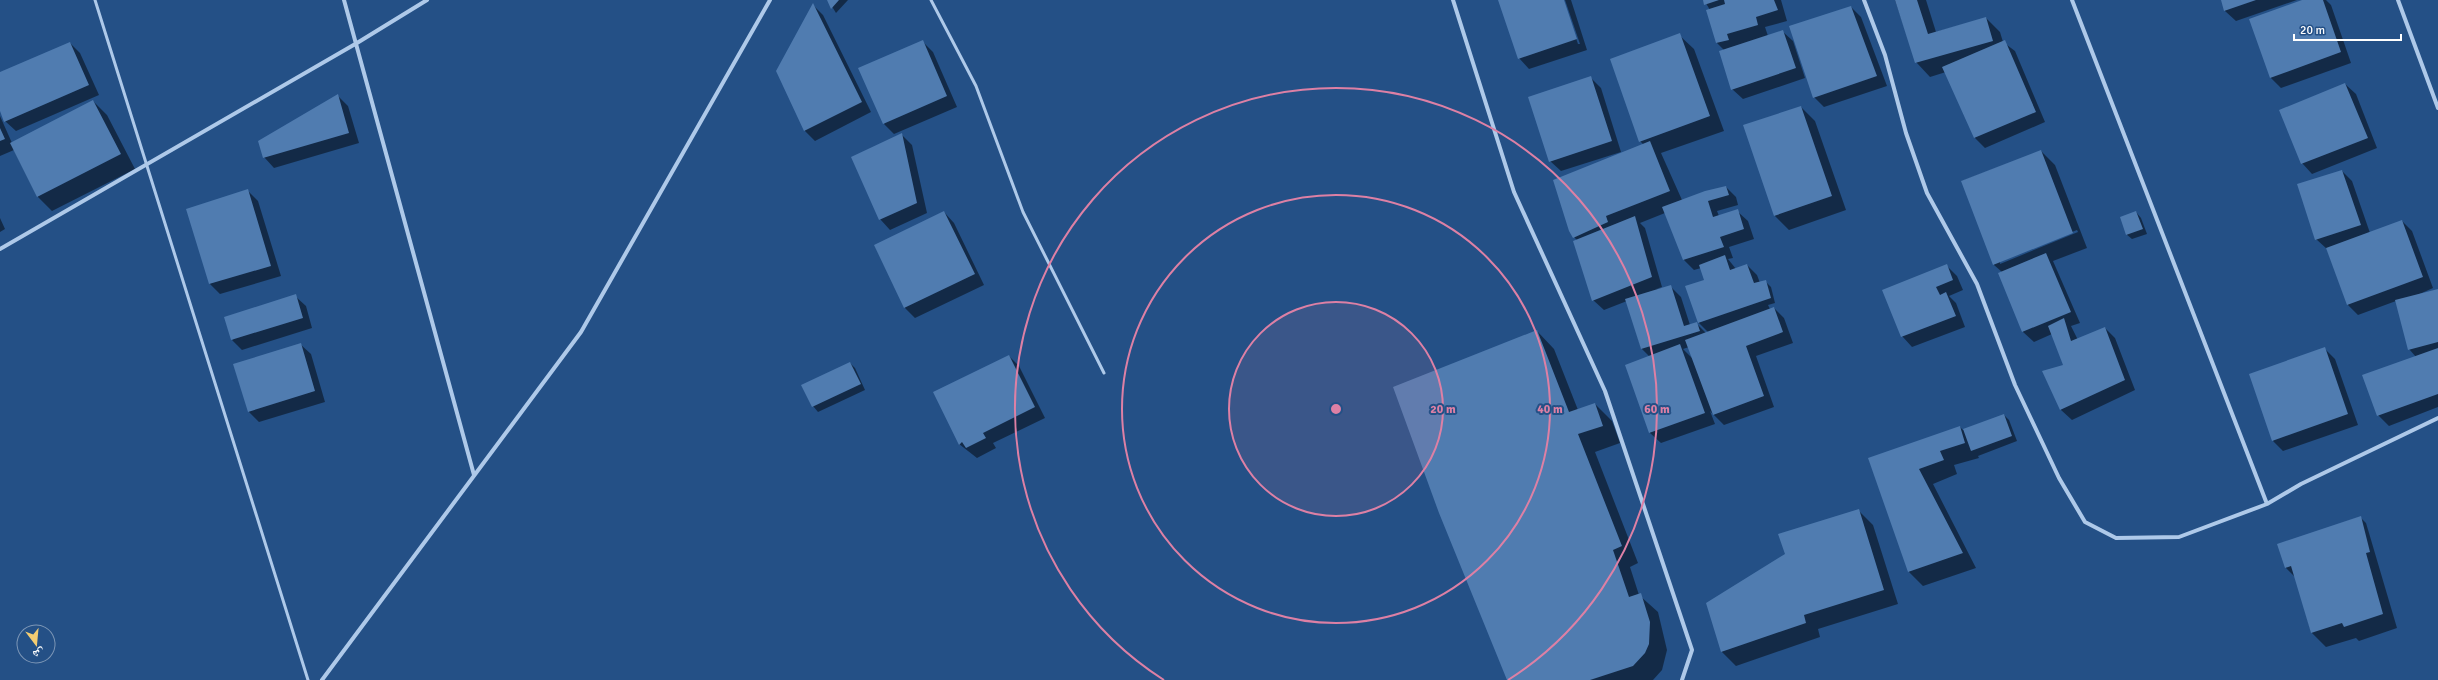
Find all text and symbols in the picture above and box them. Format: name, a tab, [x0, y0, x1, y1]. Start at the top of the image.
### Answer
scale bar	[2294, 16, 2401, 42]
text: 20 m	[2300, 23, 2325, 38]
centre of rings	[1329, 402, 1343, 416]
text: 20 m	[1430, 402, 1456, 417]
text: 40 m	[1537, 402, 1563, 417]
text: 60 m	[1644, 402, 1670, 417]
north arrow	[16, 624, 56, 664]
text: ش	[31, 644, 46, 661]

